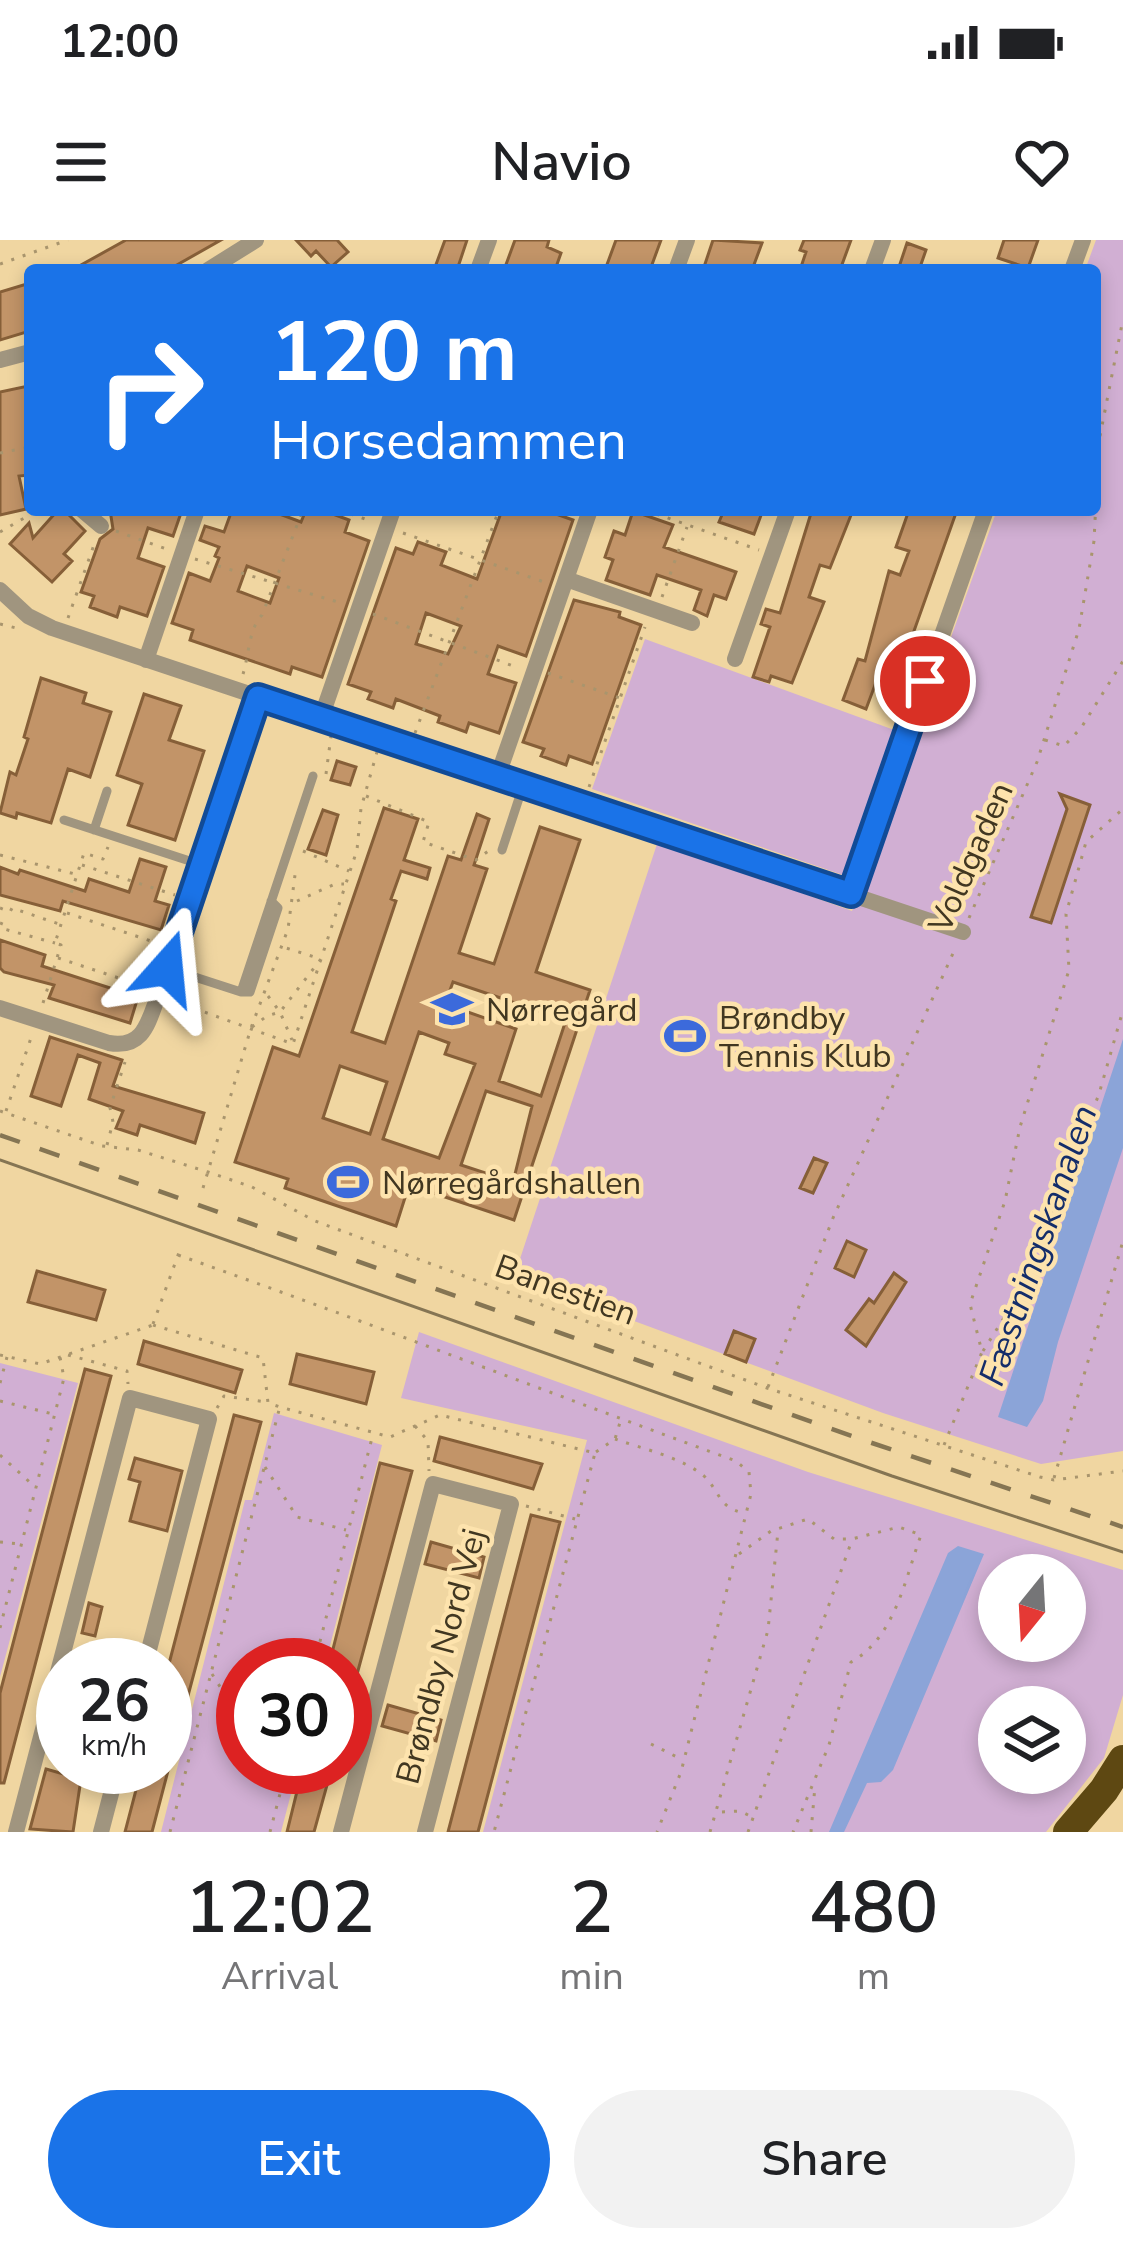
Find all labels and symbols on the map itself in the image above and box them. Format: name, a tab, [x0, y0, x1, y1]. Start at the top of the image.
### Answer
pin	[874, 630, 976, 732]
street label: Voldgaden	[918, 775, 1025, 941]
position arrow	[104, 905, 230, 1031]
school or university icon: Nørregård	[429, 986, 475, 1032]
place label: Nørregård	[486, 988, 637, 1033]
place label: Brøndby Tennis Klub	[719, 996, 892, 1079]
sports icon: Brøndby Tennis Klub	[662, 1013, 708, 1059]
water label: Fæstningskanalen	[967, 1099, 1109, 1392]
sports icon: Nørregårdshallen	[325, 1159, 371, 1205]
place label: Nørregårdshallen	[382, 1161, 641, 1206]
street label: Banestien	[489, 1244, 642, 1337]
street label: Brøndby Nord Vej	[386, 1524, 497, 1789]
north arrow	[978, 1554, 1086, 1662]
speed limit sign: 30	[216, 1638, 372, 1794]

